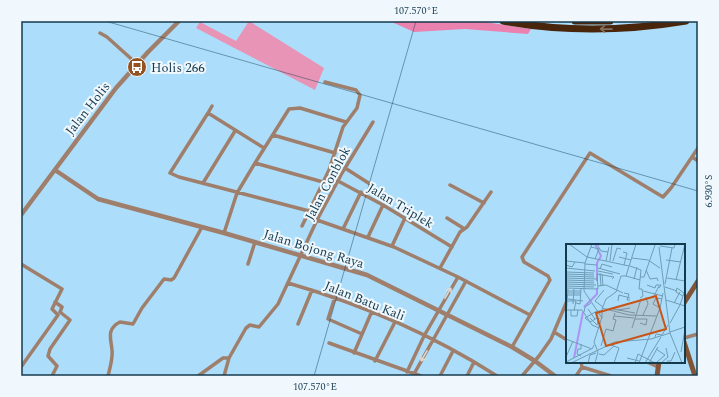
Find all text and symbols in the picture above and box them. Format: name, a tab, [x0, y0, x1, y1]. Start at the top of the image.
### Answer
text: 107.570°E	[394, 3, 438, 19]
one-way arrow	[600, 25, 613, 33]
bus stop icon: Holis 266	[126, 56, 148, 78]
place label: Holis 266	[151, 58, 205, 78]
street label: Jalan Holis	[61, 78, 115, 140]
street label: Jalan Conblok	[300, 143, 356, 224]
text: 6.930°S	[701, 175, 717, 207]
street label: Jalan Triplek	[363, 178, 437, 234]
street label: Jalan Bojong Raya	[261, 224, 367, 274]
inset map	[566, 244, 685, 363]
street label: Jalan Batu Kali	[321, 276, 408, 326]
one-way arrow	[444, 287, 452, 299]
one-way arrow	[420, 350, 428, 362]
text: 107.570°E	[293, 379, 337, 395]

